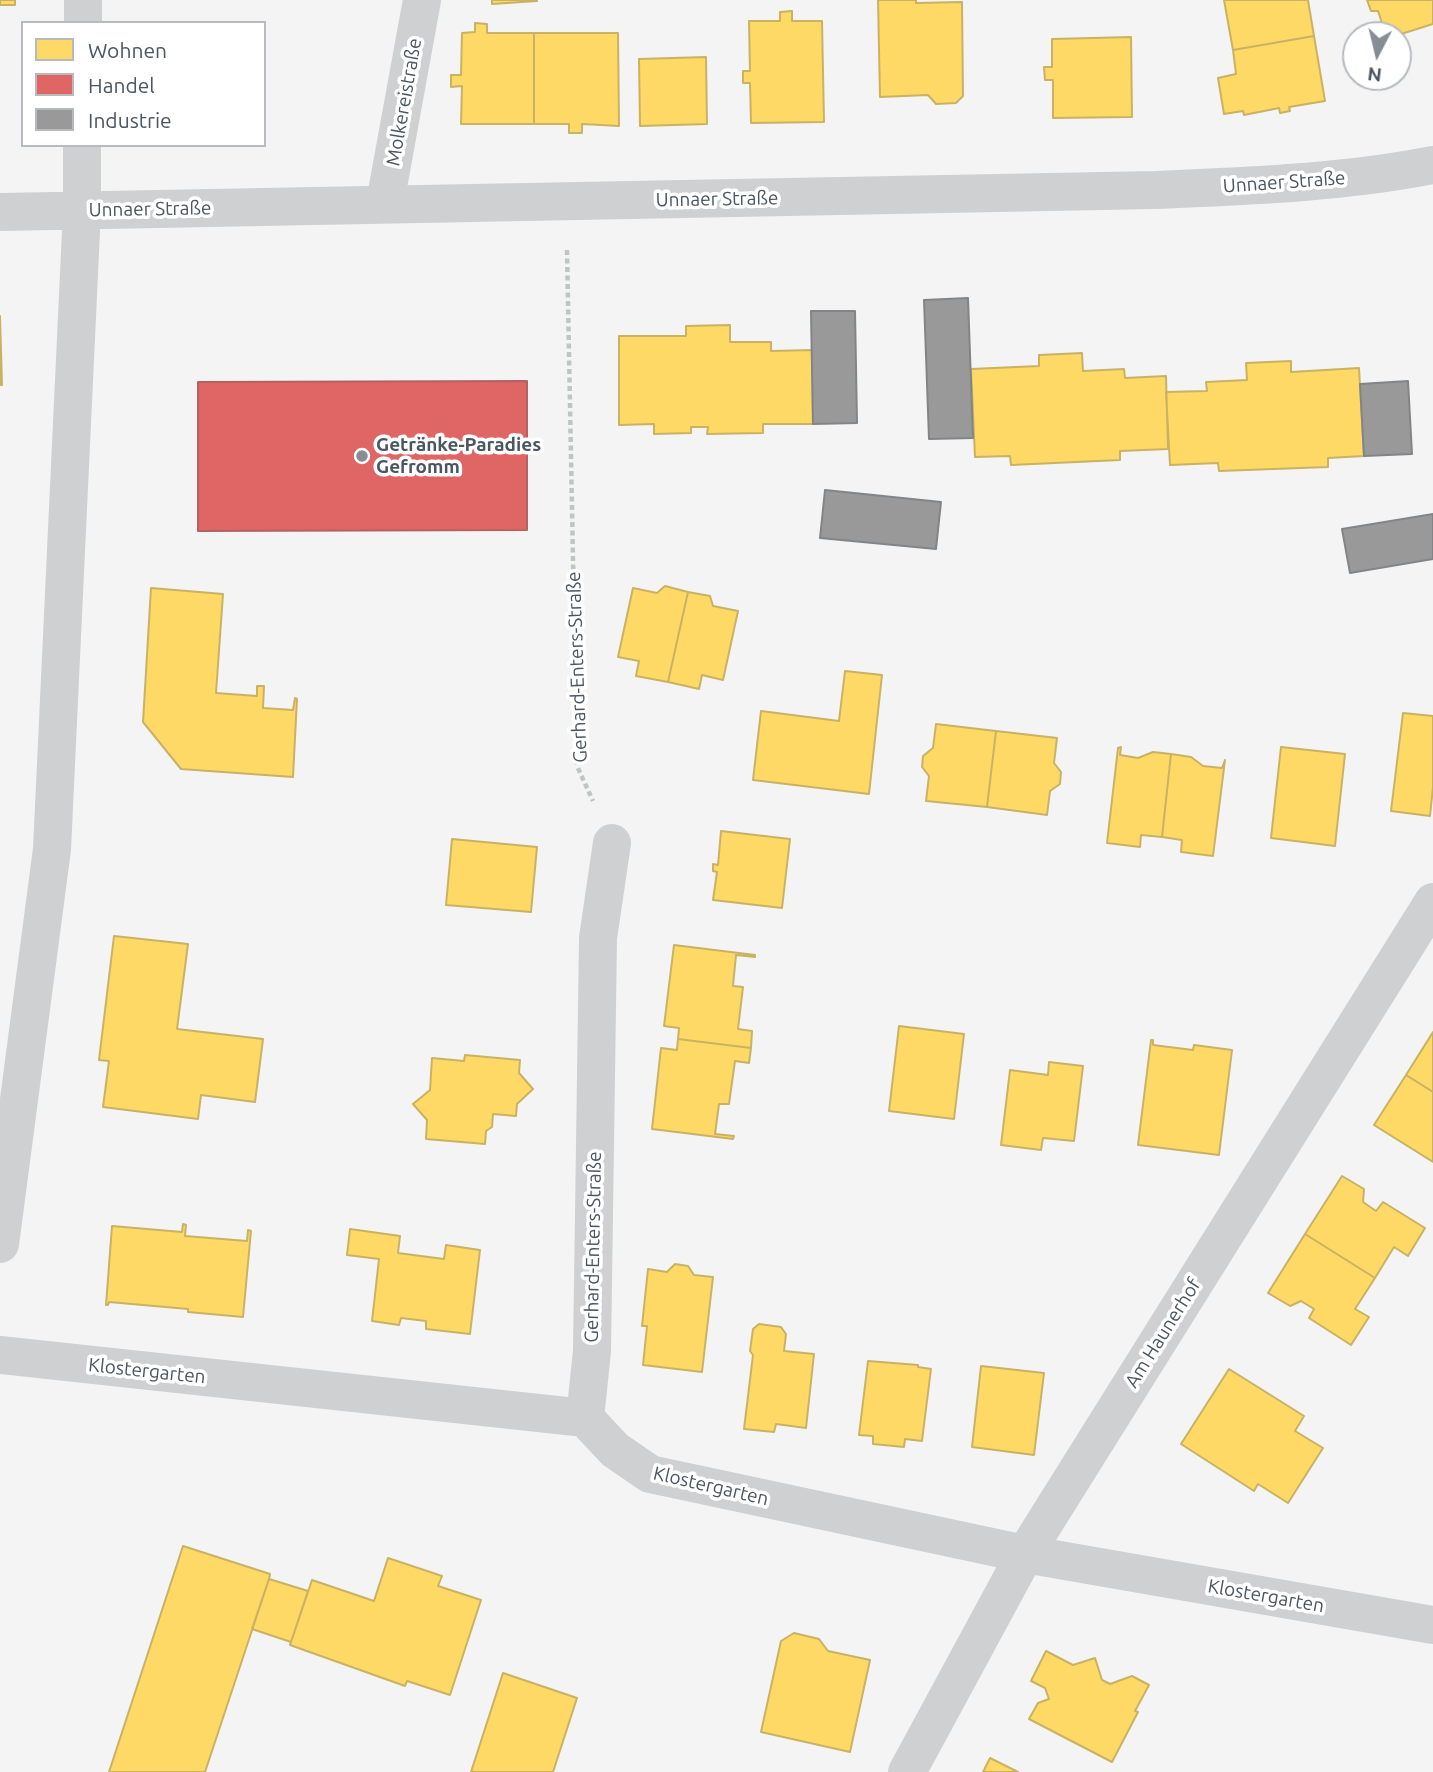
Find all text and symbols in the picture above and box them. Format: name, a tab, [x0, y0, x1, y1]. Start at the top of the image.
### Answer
legend	[21, 21, 266, 147]
north arrow	[1342, 21, 1412, 91]
street label: Molkereistraße	[382, 36, 426, 168]
text: Wohnen	[88, 38, 167, 62]
text: N	[1366, 63, 1383, 87]
text: Handel	[88, 73, 155, 97]
text: Industrie	[88, 108, 172, 132]
street label: Unnaer Straße	[1222, 166, 1346, 198]
street label: Unnaer Straße	[655, 187, 779, 211]
street label: Unnaer Straße	[88, 197, 212, 221]
place label: Getränke-Paradies Gefromm	[376, 434, 541, 478]
marker: Getränke-Paradies Gefromm	[354, 448, 370, 464]
street label: Gerhard-Enters-Straße	[562, 571, 592, 763]
street label: Gerhard-Enters-Straße	[580, 1151, 606, 1343]
street label: Am Haunerhof	[1120, 1274, 1206, 1392]
street label: Klostergarten	[87, 1354, 207, 1388]
street label: Klostergarten	[651, 1462, 771, 1510]
street label: Klostergarten	[1206, 1575, 1326, 1617]

